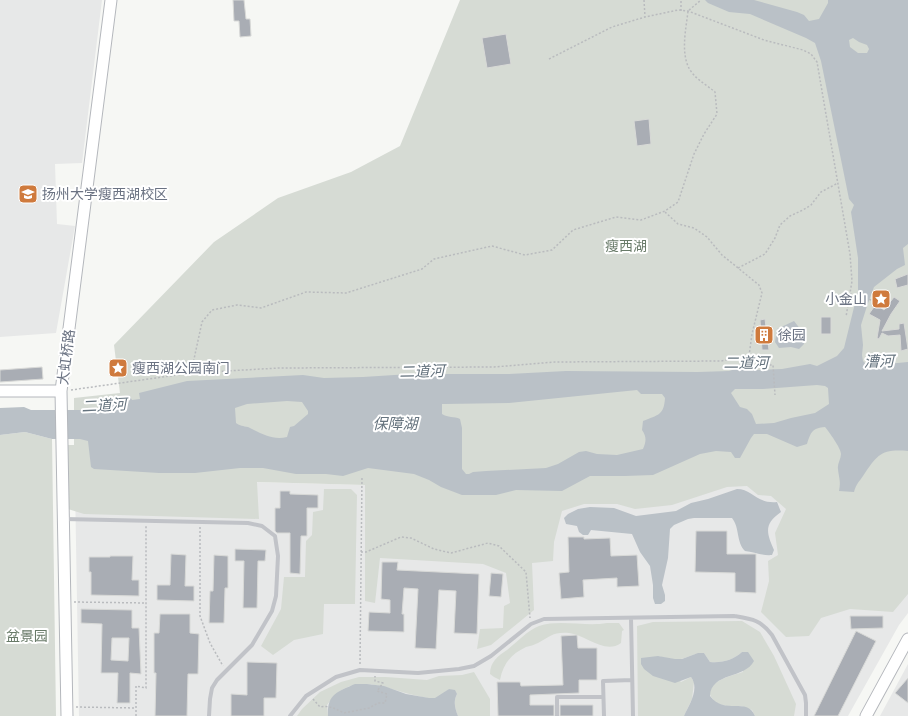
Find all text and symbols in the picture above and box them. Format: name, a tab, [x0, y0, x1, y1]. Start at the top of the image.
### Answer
school or university icon: 扬州大学瘦西湖校区	[17, 183, 39, 205]
place label: 扬州大学瘦西湖校区	[42, 185, 168, 203]
park label: 瘦西湖	[605, 237, 647, 255]
place icon: 小金山	[870, 288, 892, 310]
place label: 小金山	[825, 290, 867, 308]
building icon: 徐园	[753, 324, 775, 346]
place label: 徐园	[778, 326, 806, 344]
street label: 大虹桥路	[54, 328, 78, 386]
water label: 漕河	[864, 350, 897, 372]
water label: 二道河	[723, 352, 771, 373]
place icon: 瘦西湖公园南门	[107, 357, 129, 379]
place label: 瘦西湖公园南门	[132, 359, 230, 377]
water label: 二道河	[399, 360, 448, 382]
water label: 二道河	[81, 393, 130, 417]
water label: 保障湖	[372, 413, 419, 434]
park label: 盆景园	[6, 627, 48, 645]

